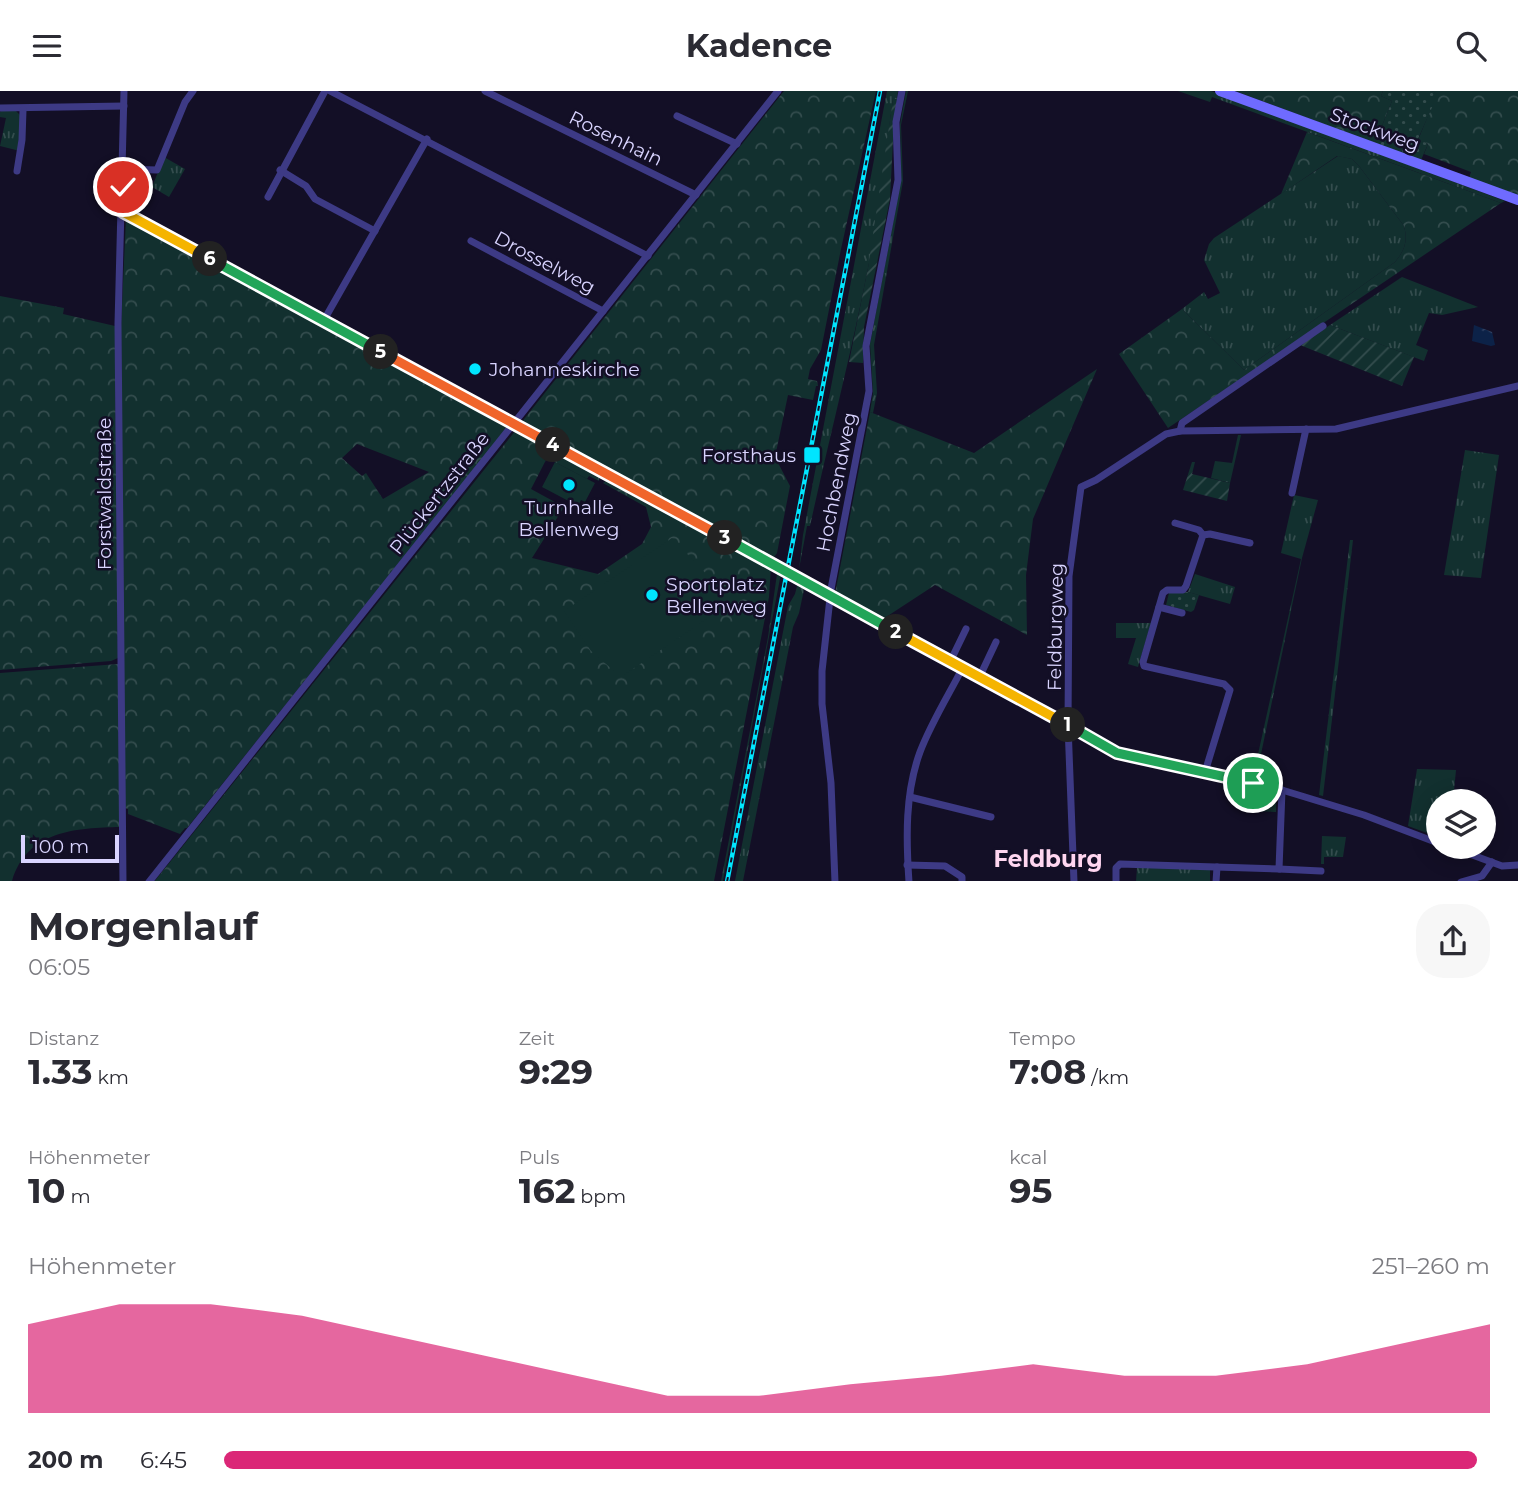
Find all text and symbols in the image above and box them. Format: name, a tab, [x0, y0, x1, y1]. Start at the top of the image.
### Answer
text: Kadence	[686, 26, 832, 65]
icon: menu	[28, 27, 66, 65]
icon: search	[1452, 27, 1490, 65]
street label: Stockweg	[1327, 103, 1423, 156]
street label: Rosenhain	[565, 106, 666, 171]
pin	[93, 157, 153, 217]
icon: check	[104, 168, 142, 206]
street label: Drosselweg	[490, 226, 599, 299]
pin: 6	[192, 241, 228, 277]
text: 6	[203, 247, 216, 270]
pin: 5	[364, 335, 398, 369]
text: 5	[375, 340, 386, 363]
place label: Johanneskirche	[488, 358, 640, 381]
marker: Johanneskirche	[467, 361, 483, 377]
street label: Hochbendweg	[812, 410, 861, 554]
street label: Forstwaldstraße	[93, 418, 116, 570]
pin: 4	[536, 427, 570, 463]
street label: Plückertzstraße	[384, 428, 494, 559]
text: 4	[546, 433, 559, 456]
place label: Forsthaus	[702, 444, 796, 467]
marker: Forsthaus	[802, 445, 822, 465]
marker: Turnhalle Bellenweg	[561, 477, 577, 493]
place label: Turnhalle Bellenweg	[518, 496, 620, 541]
pin: 3	[708, 521, 742, 555]
text: 3	[719, 526, 730, 549]
street label: Feldburgweg	[1043, 563, 1068, 691]
place label: Sportplatz Bellenweg	[666, 573, 767, 618]
marker: Sportplatz Bellenweg	[644, 587, 660, 603]
pin: 2	[878, 615, 914, 649]
text: 2	[890, 620, 901, 643]
pin: 1	[1050, 707, 1086, 743]
text: 1	[1064, 713, 1071, 736]
pin	[1223, 753, 1283, 813]
icon: arrive	[1234, 764, 1272, 802]
map controls	[1426, 789, 1496, 859]
button: layers	[1426, 789, 1496, 859]
scale bar	[21, 832, 119, 864]
text: 100 m	[32, 835, 89, 858]
district label: Feldburg	[993, 845, 1103, 873]
text: Morgenlauf	[28, 903, 258, 950]
button: share	[1416, 904, 1490, 978]
text: 06:05	[28, 953, 90, 981]
text: Distanz	[28, 1027, 99, 1050]
text: Zeit	[519, 1027, 555, 1050]
text: Tempo	[1009, 1027, 1076, 1050]
text: 1.33	[28, 1050, 93, 1093]
text: 9:29	[519, 1050, 593, 1093]
text: 7:08	[1009, 1050, 1086, 1093]
text: km	[93, 1066, 129, 1089]
text: /km	[1086, 1066, 1129, 1089]
text: Höhenmeter	[28, 1146, 151, 1169]
text: Puls	[519, 1146, 559, 1169]
text: kcal	[1009, 1146, 1047, 1169]
text: 10	[28, 1169, 66, 1212]
text: 162	[519, 1169, 575, 1212]
text: 95	[1009, 1169, 1052, 1212]
text: m	[66, 1185, 91, 1208]
text: bpm	[575, 1185, 626, 1208]
text: Höhenmeter	[28, 1252, 176, 1280]
text: 251–260 m	[1372, 1252, 1490, 1280]
text: 200 m	[28, 1446, 103, 1474]
text: 6:45	[140, 1446, 187, 1474]

